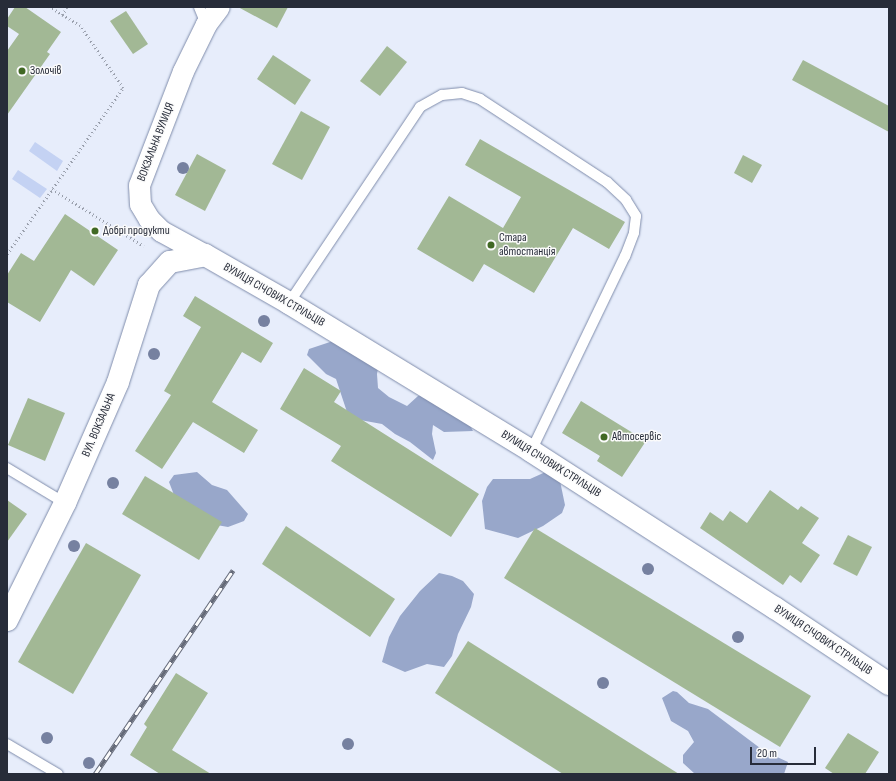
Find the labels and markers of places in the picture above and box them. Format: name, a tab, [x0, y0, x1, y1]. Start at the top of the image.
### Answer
place label: Золочів	[30, 64, 62, 78]
marker: Золочів	[17, 66, 27, 76]
place label: Добрі продукти	[103, 224, 170, 238]
marker: Добрі продукти	[90, 226, 100, 236]
place label: Стара автостанція	[499, 231, 555, 259]
marker: Стара автостанція	[486, 240, 496, 250]
place label: Автосервіс	[612, 430, 661, 444]
marker: Автосервіс	[599, 432, 609, 442]

